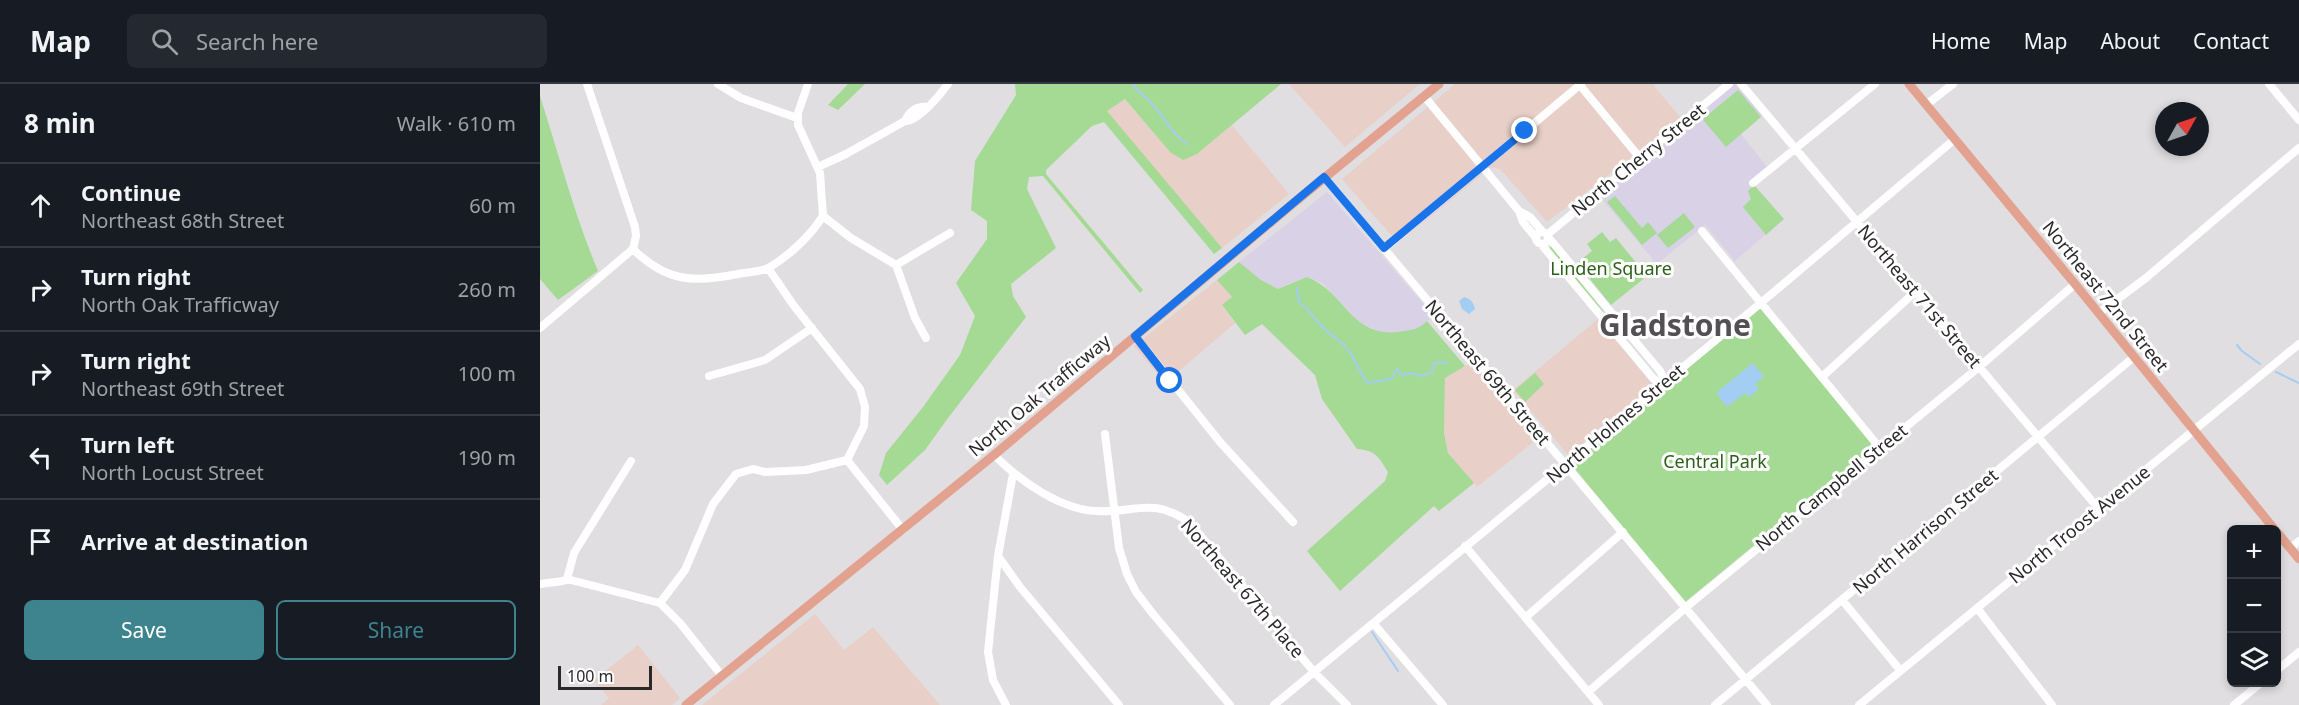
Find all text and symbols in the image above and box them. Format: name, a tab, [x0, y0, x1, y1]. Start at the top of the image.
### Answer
search box	[127, 14, 547, 68]
text: Map	[30, 22, 91, 60]
icon: search	[148, 25, 181, 58]
text: Search here	[196, 26, 318, 56]
text: Home	[1931, 27, 1991, 55]
text: Map	[2024, 27, 2067, 55]
text: About	[2100, 27, 2160, 55]
text: Contact	[2193, 27, 2269, 55]
street label: North Cherry Street	[1566, 97, 1710, 221]
north arrow	[2155, 102, 2209, 156]
text: 8 min	[24, 105, 96, 141]
text: Walk · 610 m	[397, 110, 516, 137]
route end	[1511, 117, 1537, 143]
text: Continue	[81, 177, 181, 207]
icon: ahead	[24, 189, 57, 222]
text: 60 m	[469, 192, 516, 219]
text: Northeast 68th Street	[81, 207, 284, 234]
street label: Northeast 72nd Street	[2038, 216, 2175, 377]
street label: Northeast 71st Street	[1853, 219, 1987, 373]
park label: Linden Square	[1550, 256, 1672, 280]
text: Turn right	[81, 261, 191, 291]
icon: right	[24, 273, 57, 306]
text: 260 m	[458, 276, 516, 303]
text: North Oak Trafficway	[81, 291, 279, 318]
street label: Northeast 69th Street	[1420, 294, 1556, 450]
district label: Gladstone	[1599, 304, 1751, 345]
street label: North Oak Trafficway	[963, 328, 1116, 461]
text: Turn right	[81, 345, 191, 375]
icon: right	[24, 357, 57, 390]
street label: North Holmes Street	[1541, 358, 1690, 488]
text: 100 m	[458, 360, 516, 387]
route start	[1156, 367, 1182, 393]
text: Northeast 69th Street	[81, 375, 284, 402]
street label: North Campbell Street	[1750, 418, 1912, 556]
text: Turn left	[81, 429, 175, 459]
icon: left	[24, 441, 57, 474]
text: 190 m	[458, 444, 516, 471]
park label: Central Park	[1663, 449, 1767, 473]
text: North Locust Street	[81, 459, 264, 486]
street label: North Troost Avenue	[2003, 460, 2155, 588]
street label: North Harrison Street	[1847, 463, 2003, 599]
street label: Northeast 67th Place	[1176, 513, 1310, 663]
icon: arrive	[24, 525, 57, 558]
map controls	[2227, 525, 2281, 687]
button: +	[2227, 525, 2281, 579]
text: Arrive at destination	[81, 526, 308, 556]
button: −	[2227, 579, 2281, 633]
button: Save	[24, 600, 264, 660]
button: Share	[276, 600, 516, 660]
button: layers	[2227, 633, 2281, 687]
scale bar	[558, 663, 652, 690]
text: 100 m	[567, 665, 614, 687]

